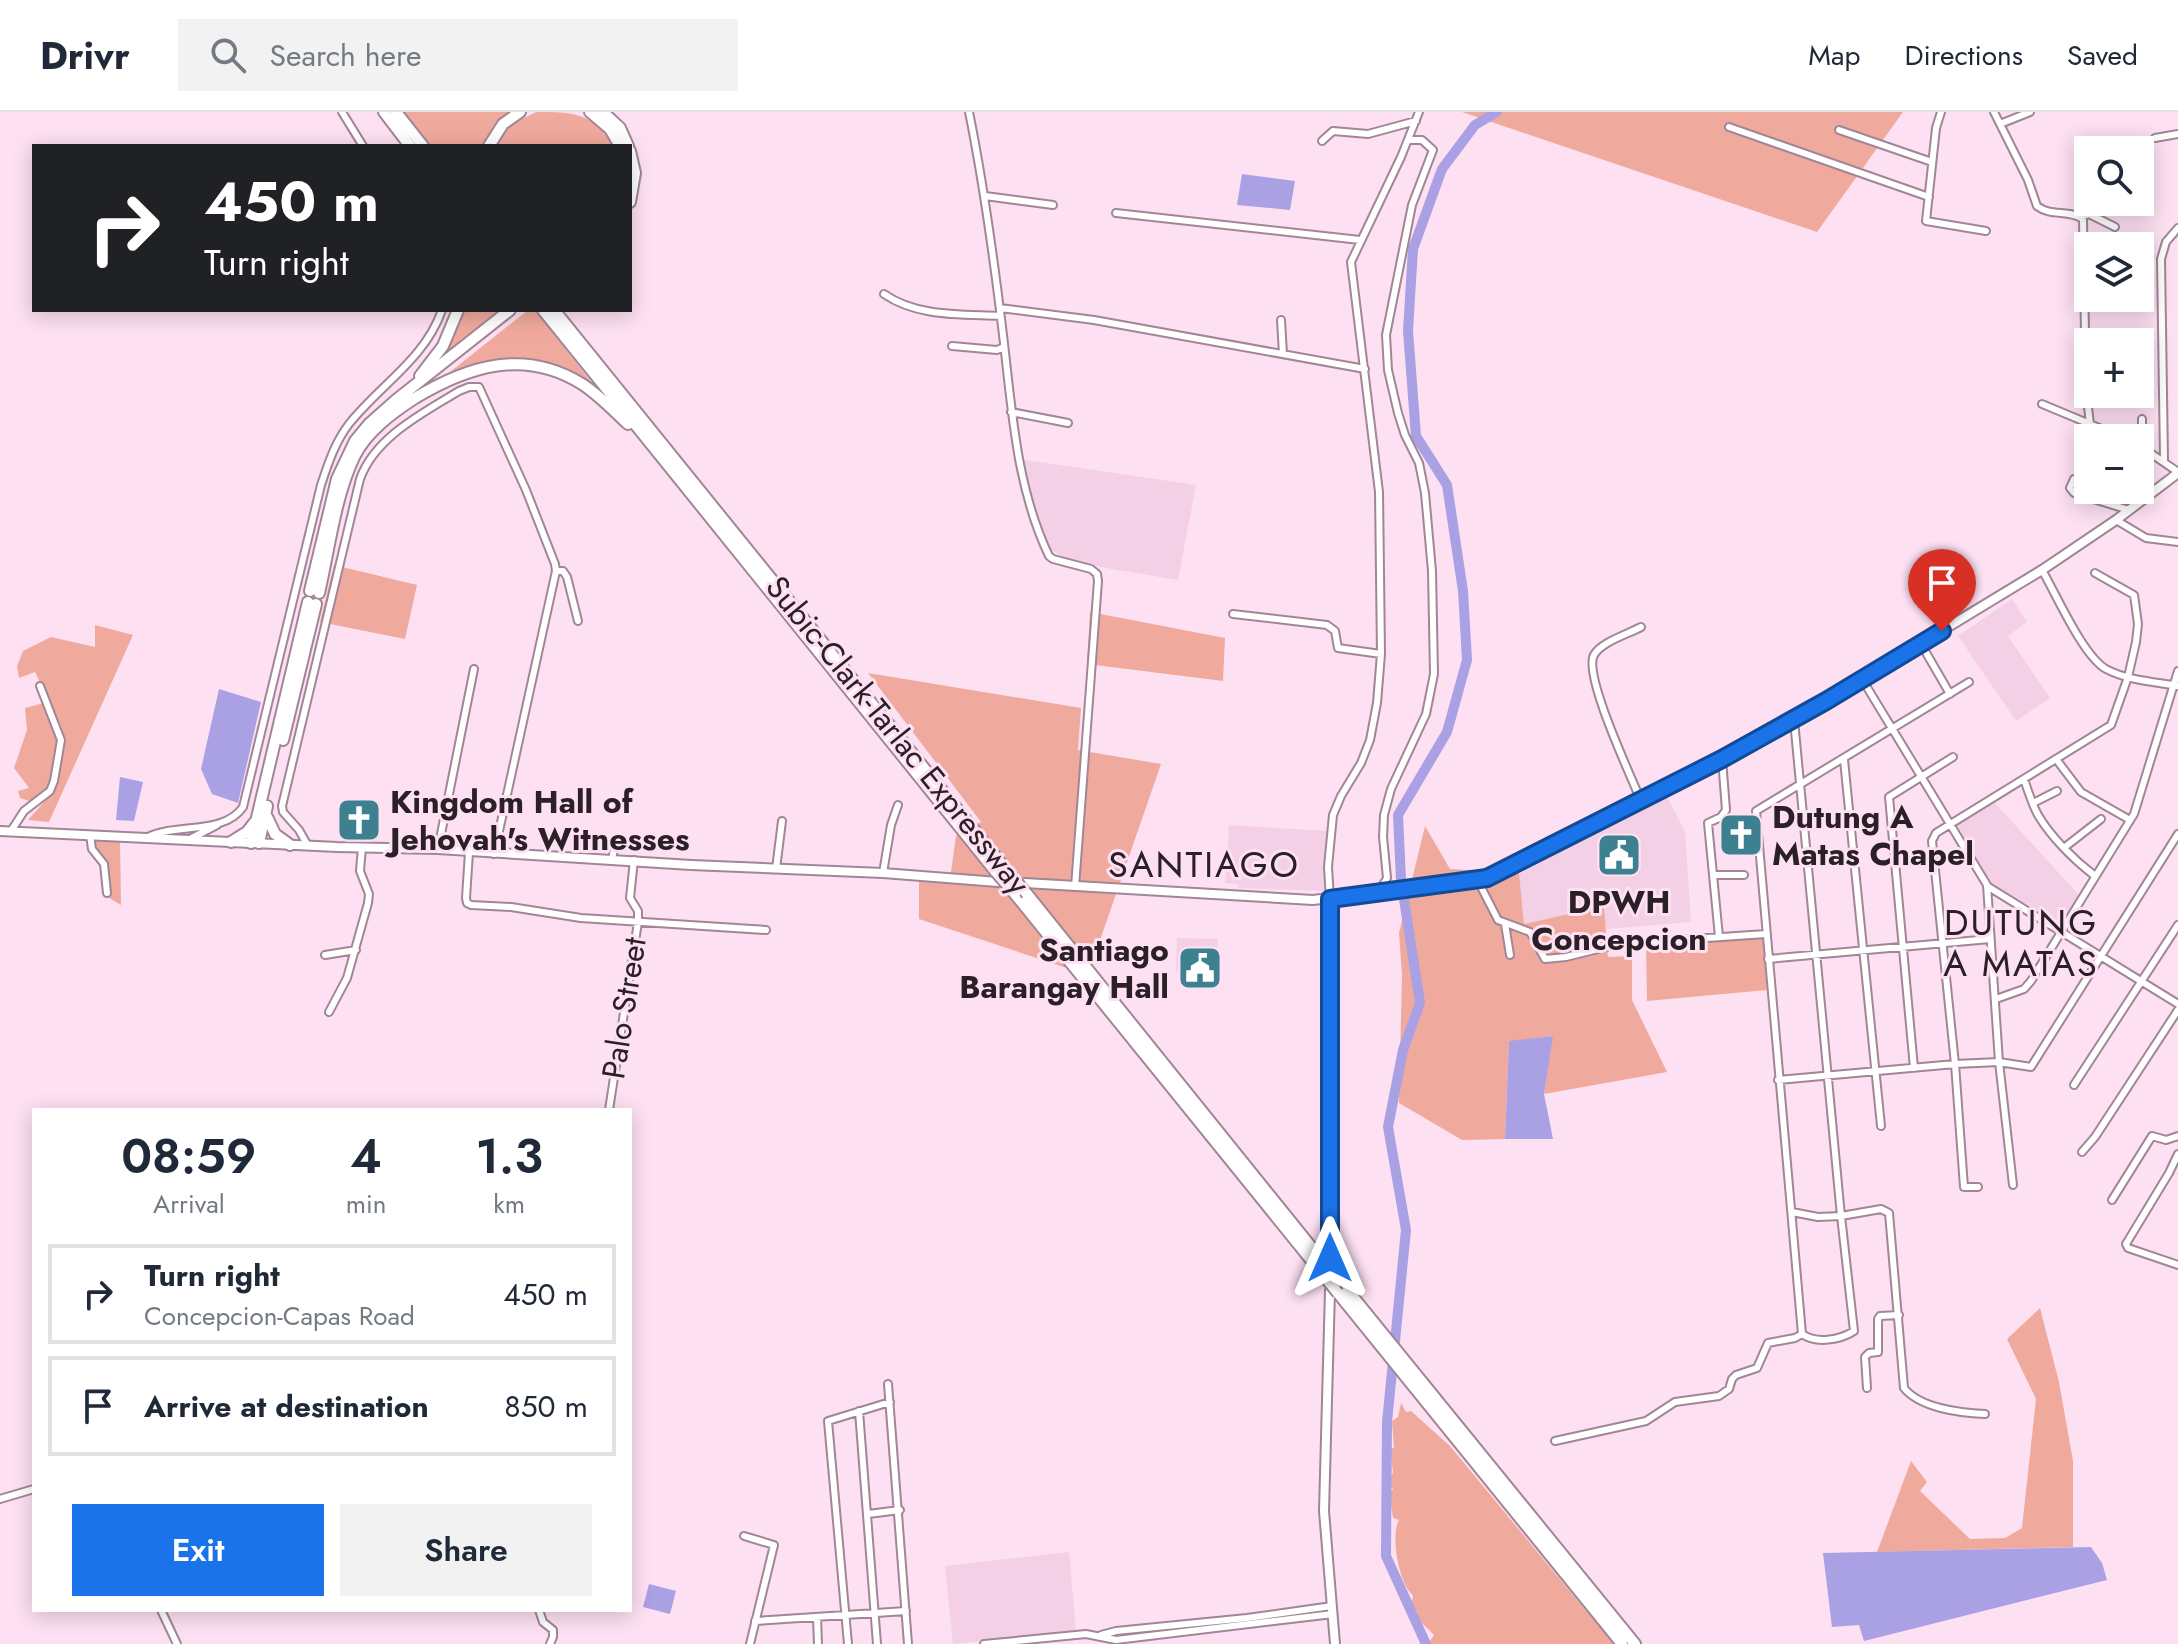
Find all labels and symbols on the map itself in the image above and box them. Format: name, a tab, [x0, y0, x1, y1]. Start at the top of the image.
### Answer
pin	[1908, 549, 1976, 631]
street label: Subic-Clark-Tarlac Expressway	[755, 566, 1042, 905]
place label: Kingdom Hall of Jehovah's Witnesses	[384, 779, 690, 862]
place label: Dutung A Matas Chapel	[1772, 794, 1974, 877]
church icon: Kingdom Hall of Jehovah's Witnesses	[335, 796, 383, 844]
church icon: Dutung A Matas Chapel	[1717, 811, 1765, 859]
public building icon: DPWH Concepcion	[1595, 831, 1643, 879]
district label: SANTIAGO	[1108, 838, 1300, 890]
place label: DPWH Concepcion	[1531, 879, 1707, 962]
district label: DUTUNG A MATAS	[1943, 896, 2099, 989]
place label: Santiago Barangay Hall	[959, 927, 1169, 1010]
street label: Palo Street	[590, 934, 658, 1082]
public building icon: Santiago Barangay Hall	[1176, 944, 1224, 992]
position arrow	[1288, 1216, 1372, 1300]

